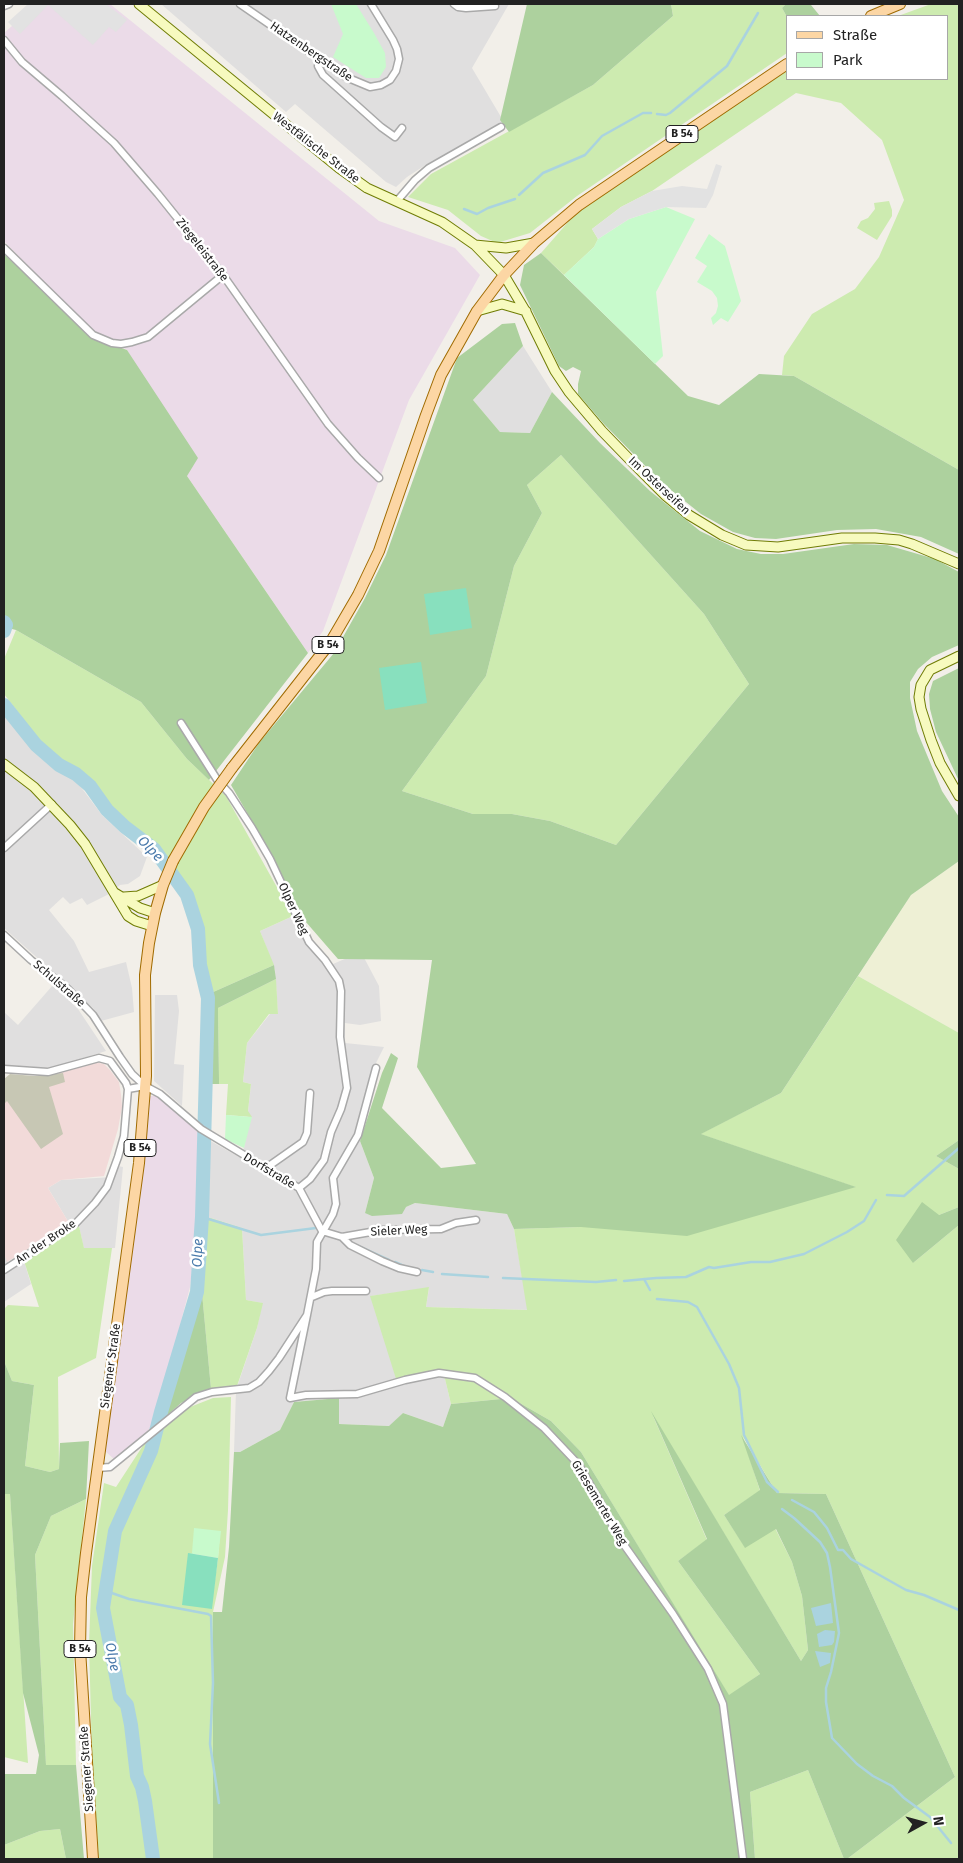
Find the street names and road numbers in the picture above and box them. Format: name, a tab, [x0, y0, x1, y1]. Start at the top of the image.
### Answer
street label: Hatzenbergstraße	[267, 19, 355, 85]
street label: Westfälische Straße	[270, 109, 362, 187]
road number: B 54	[666, 126, 698, 142]
street label: Ziegeleistraße	[173, 215, 231, 285]
street label: Im Osterseifen	[625, 454, 693, 518]
road number: B 54	[312, 636, 344, 654]
street label: Olper Weg	[275, 881, 311, 937]
street label: Schulstraße	[30, 958, 88, 1010]
road number: B 54	[124, 1140, 156, 1156]
street label: Dorfstraße	[241, 1150, 297, 1192]
street label: An der Broke	[13, 1217, 79, 1267]
street label: Sieler Weg	[370, 1222, 428, 1240]
street label: Siegener Straße	[98, 1323, 124, 1409]
street label: Griesemerter Weg	[568, 1458, 630, 1548]
road number: B 54	[64, 1640, 96, 1658]
street label: Siegener Straße	[77, 1726, 97, 1812]

